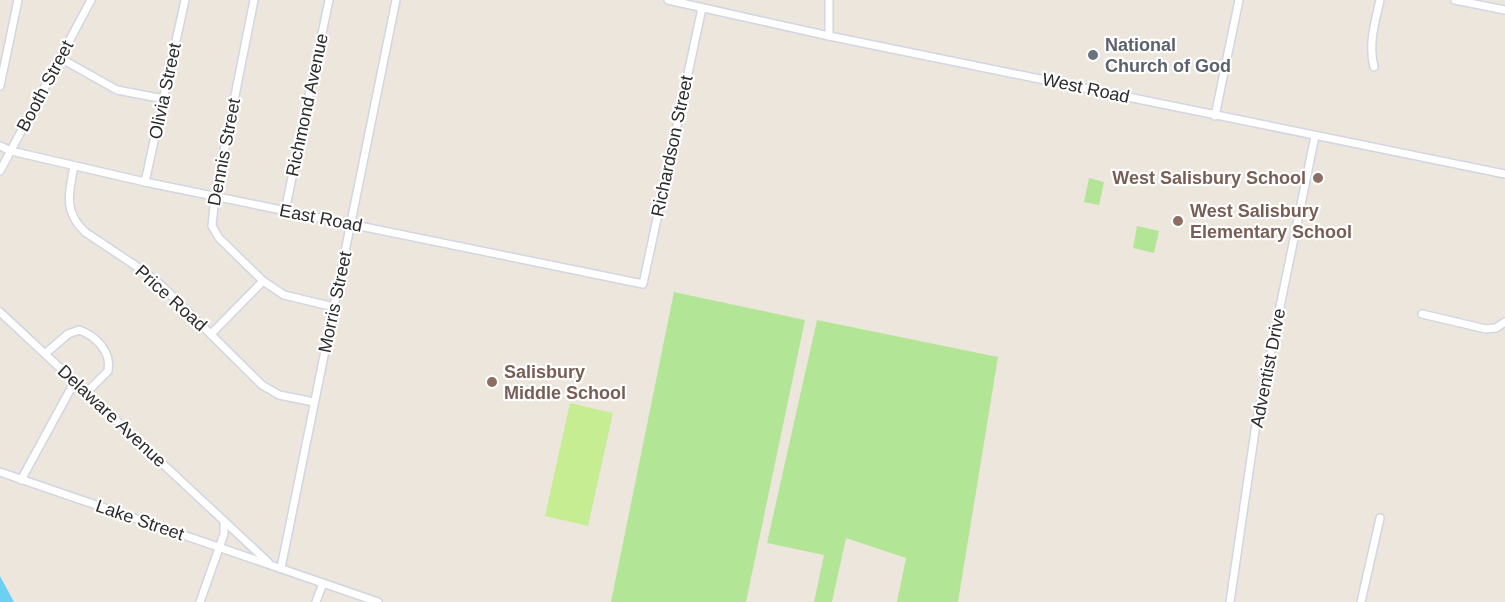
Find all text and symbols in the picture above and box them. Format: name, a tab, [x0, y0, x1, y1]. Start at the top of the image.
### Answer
street label: Richmond Avenue	[282, 32, 332, 178]
place label: National Church of God	[1105, 35, 1231, 76]
street label: Booth Street	[13, 37, 77, 135]
street label: Olivia Street	[145, 41, 185, 141]
marker: National Church of God	[1086, 48, 1100, 62]
street label: West Road	[1041, 69, 1131, 107]
street label: Richardson Street	[647, 73, 697, 219]
street label: Dennis Street	[204, 97, 244, 207]
place label: West Salisbury School	[1112, 168, 1306, 188]
marker: West Salisbury School	[1311, 171, 1325, 185]
street label: East Road	[278, 200, 364, 236]
place label: West Salisbury Elementary School	[1190, 201, 1352, 242]
marker: West Salisbury Elementary School	[1171, 214, 1185, 228]
street label: Morris Street	[315, 250, 355, 354]
street label: Price Road	[131, 261, 211, 335]
street label: Adventist Drive	[1247, 307, 1289, 429]
street label: Delaware Avenue	[54, 361, 170, 471]
place label: Salisbury Middle School	[504, 362, 626, 403]
marker: Salisbury Middle School	[485, 375, 499, 389]
street label: Lake Street	[93, 496, 187, 544]

